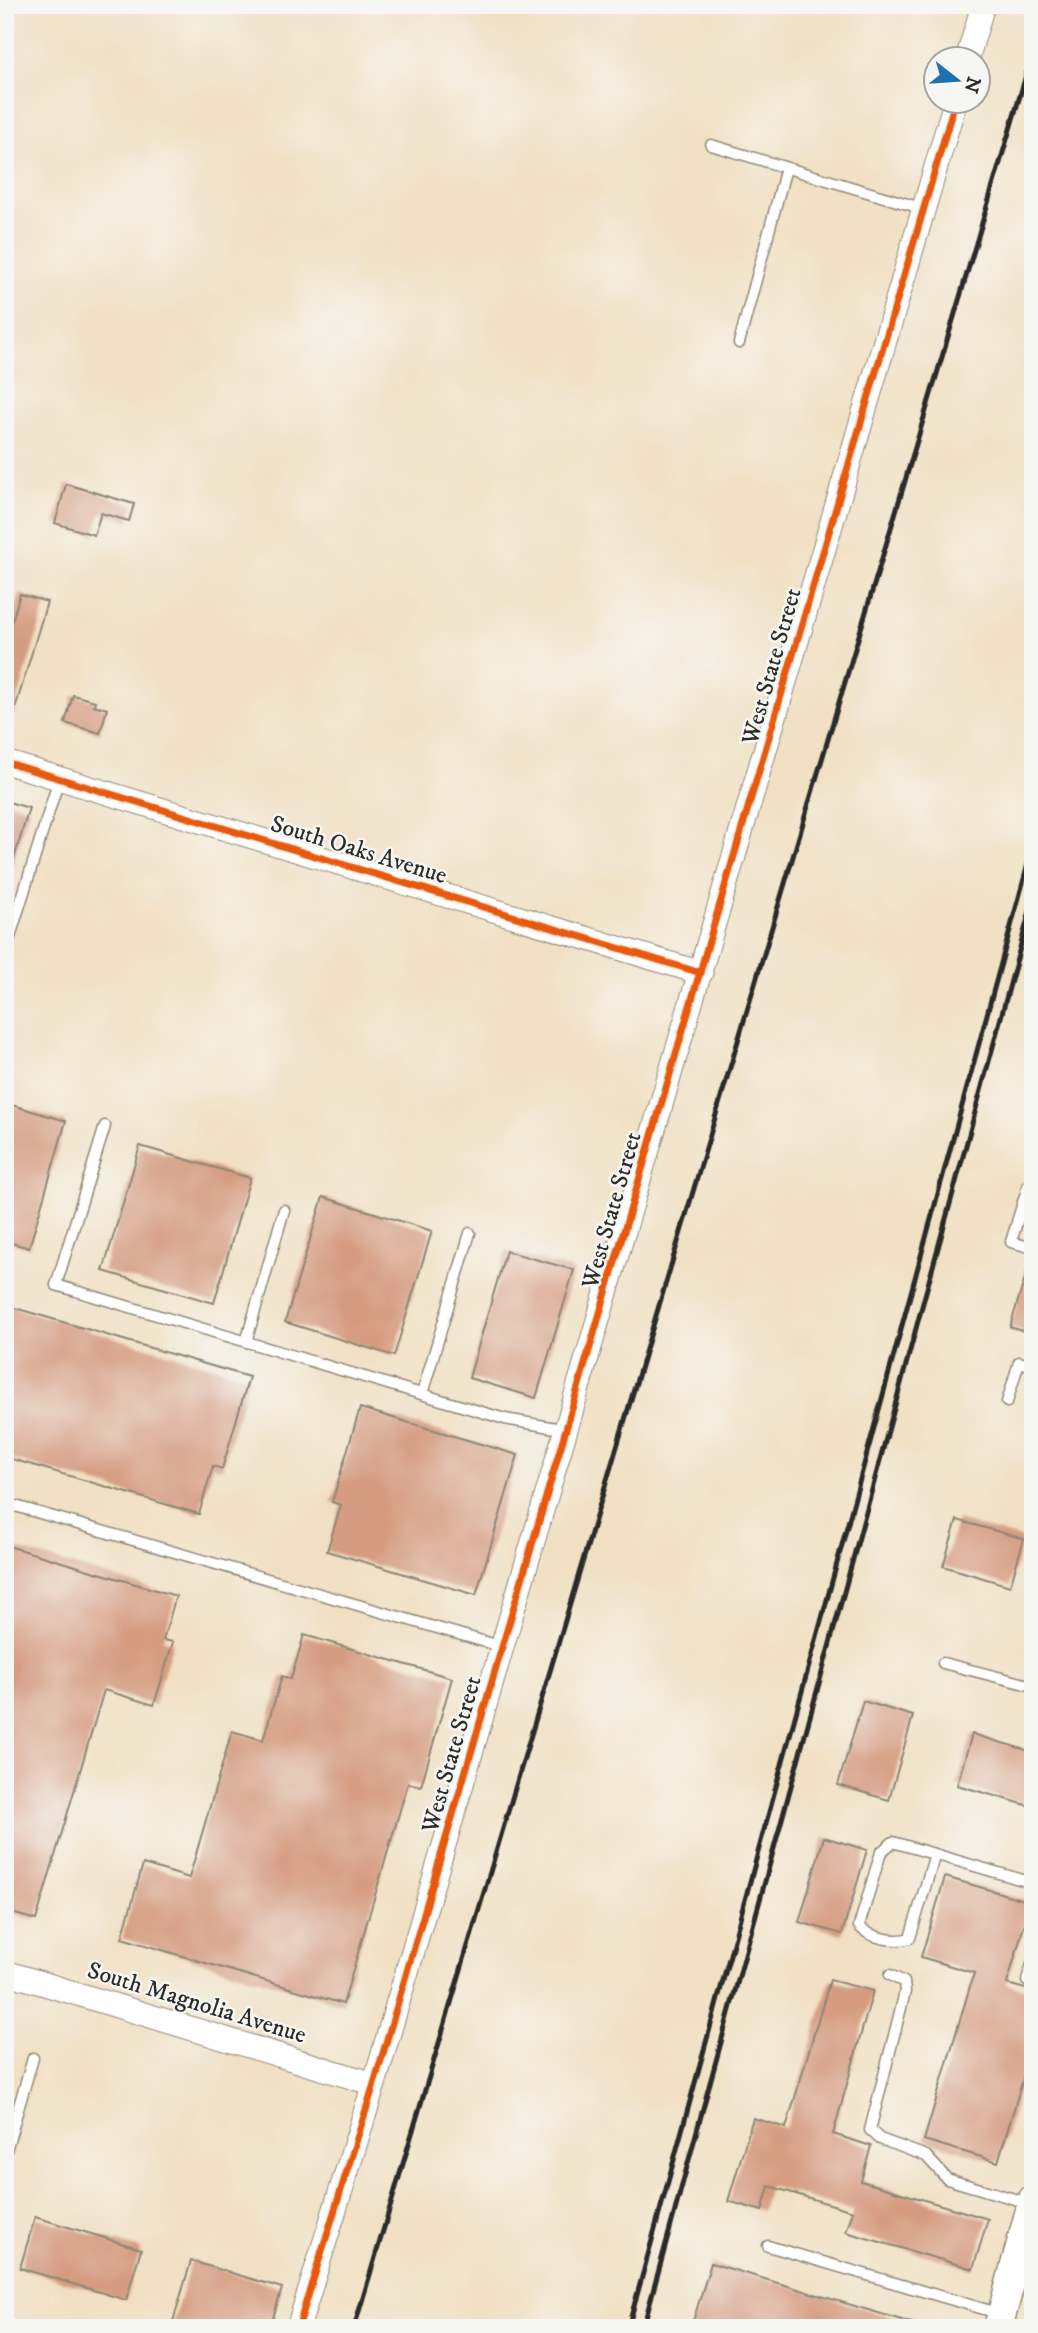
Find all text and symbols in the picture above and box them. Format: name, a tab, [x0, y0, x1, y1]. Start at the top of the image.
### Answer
north arrow	[922, 46, 992, 116]
text: N	[958, 74, 985, 96]
street label: West State Street	[735, 584, 809, 749]
street label: South Oaks Avenue	[267, 809, 451, 891]
street label: West State Street	[575, 1128, 649, 1293]
street label: West State Street	[415, 1672, 489, 1837]
street label: South Magnolia Avenue	[84, 1955, 310, 2051]

